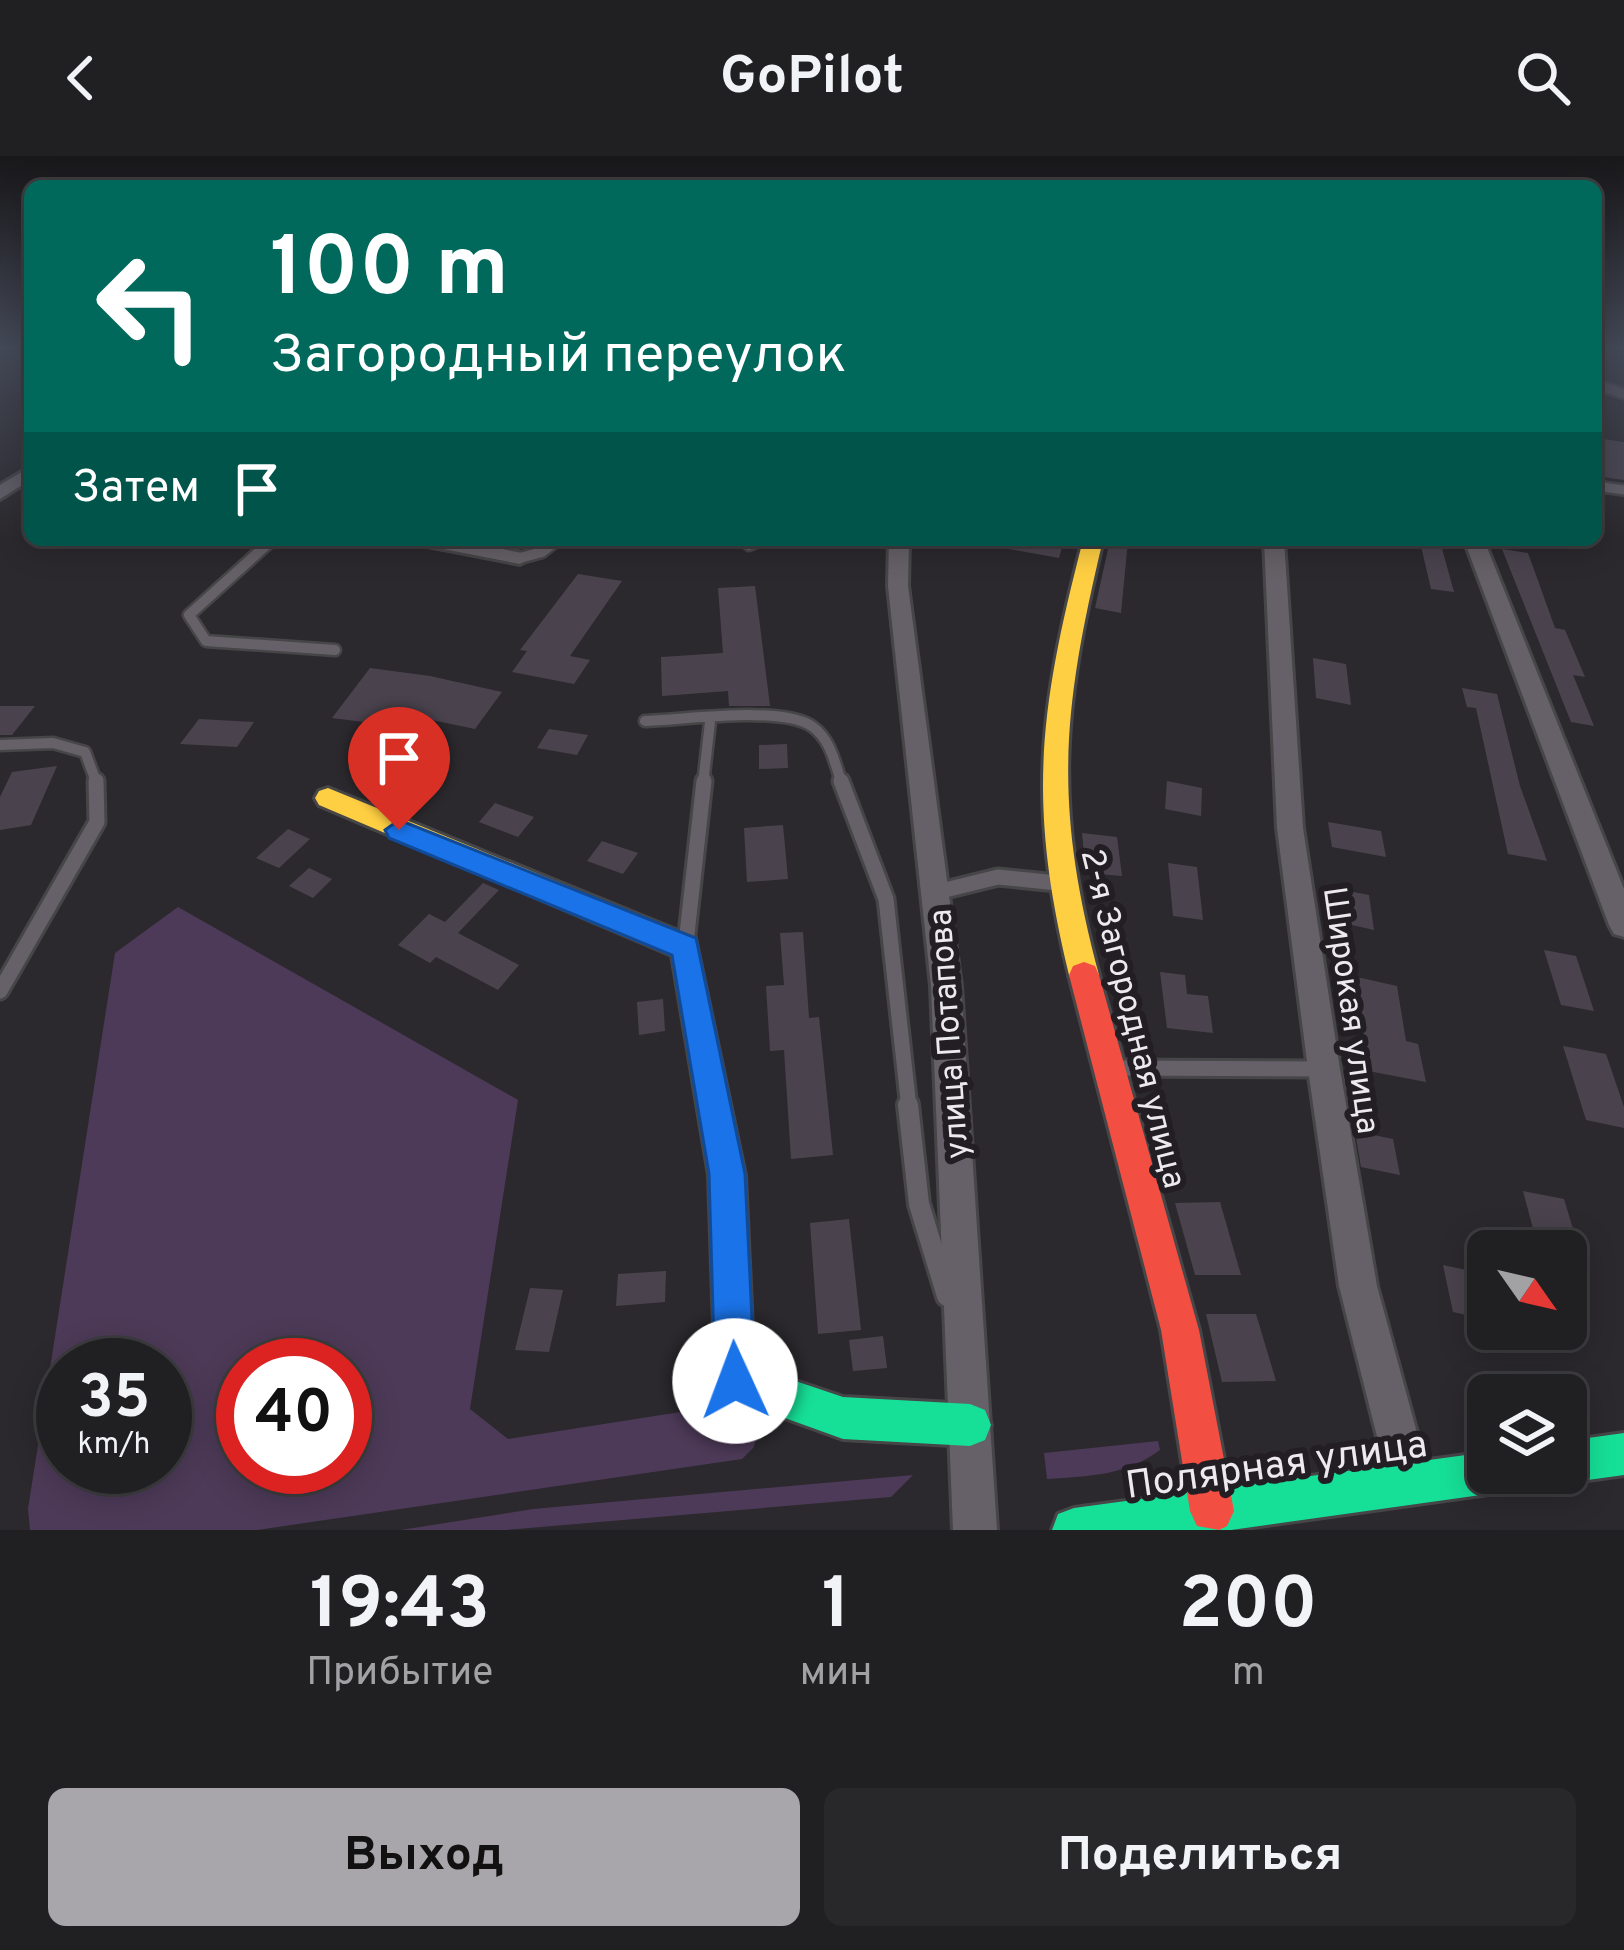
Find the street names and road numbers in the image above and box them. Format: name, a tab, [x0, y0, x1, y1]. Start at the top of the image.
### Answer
street label: 2-я Загородная улица	[1069, 845, 1194, 1193]
street label: Широкая улица	[1311, 884, 1387, 1137]
street label: улица Потапова	[921, 907, 981, 1160]
street label: Полярная улица	[1123, 1422, 1431, 1513]

